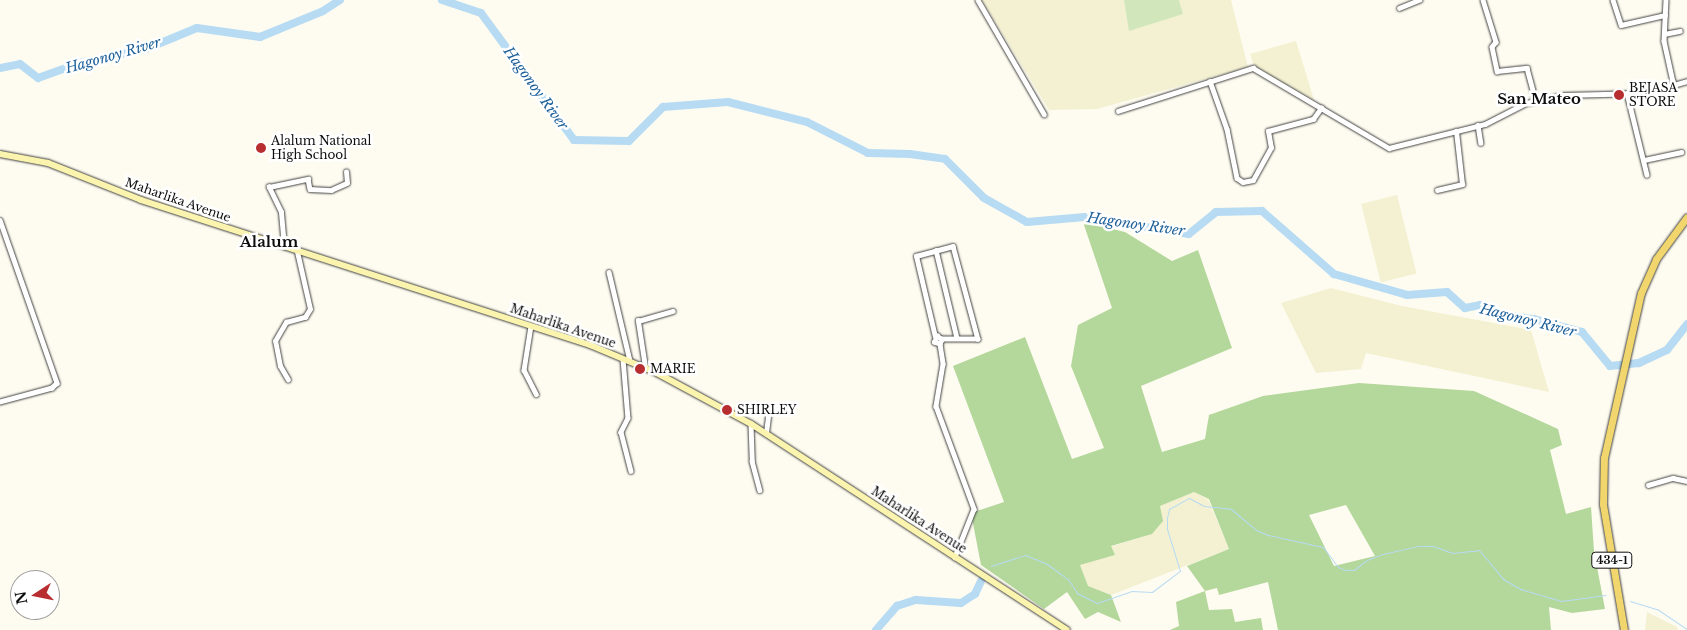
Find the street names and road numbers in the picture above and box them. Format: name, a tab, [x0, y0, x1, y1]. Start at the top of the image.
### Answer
street label: Maharlika Avenue	[123, 175, 233, 225]
street label: Maharlika Avenue	[508, 301, 618, 351]
street label: Maharlika Avenue	[868, 484, 970, 556]
road number: 434-1	[1591, 552, 1633, 568]

